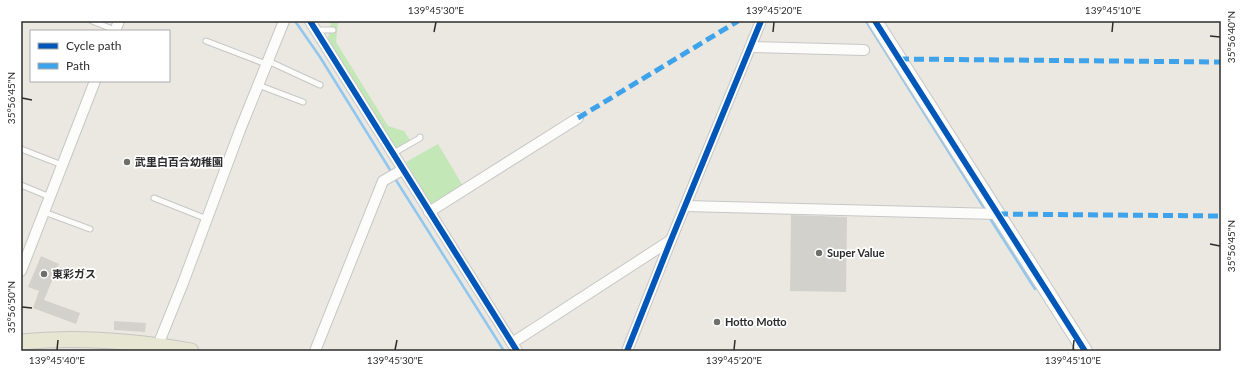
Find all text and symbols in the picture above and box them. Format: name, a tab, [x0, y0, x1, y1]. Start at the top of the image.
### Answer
text: 139°45'30"E	[408, 4, 464, 16]
text: 139°45'20"E	[746, 4, 802, 16]
text: 139°45'10"E	[1085, 4, 1141, 16]
text: 35°56'40"N	[1225, 11, 1237, 63]
legend	[30, 30, 170, 82]
text: Cycle path	[66, 38, 121, 53]
text: Path	[66, 58, 90, 73]
text: 35°56'45"N	[5, 72, 17, 124]
place label: 武里白百合幼稚園	[135, 155, 223, 168]
marker: 武里白百合幼稚園	[122, 157, 132, 167]
text: 35°56'45"N	[1225, 220, 1237, 272]
place label: Super Value	[827, 246, 885, 259]
marker: Super Value	[814, 248, 824, 258]
place label: 東彩ガス	[52, 267, 96, 280]
marker: 東彩ガス	[39, 269, 49, 279]
text: 35°56'50"N	[5, 281, 17, 333]
place label: Hotto Motto	[725, 315, 787, 328]
marker: Hotto Motto	[712, 317, 722, 327]
text: 139°45'40"E	[29, 354, 85, 366]
text: 139°45'30"E	[367, 354, 423, 366]
text: 139°45'20"E	[706, 354, 762, 366]
text: 139°45'10"E	[1045, 354, 1101, 366]

